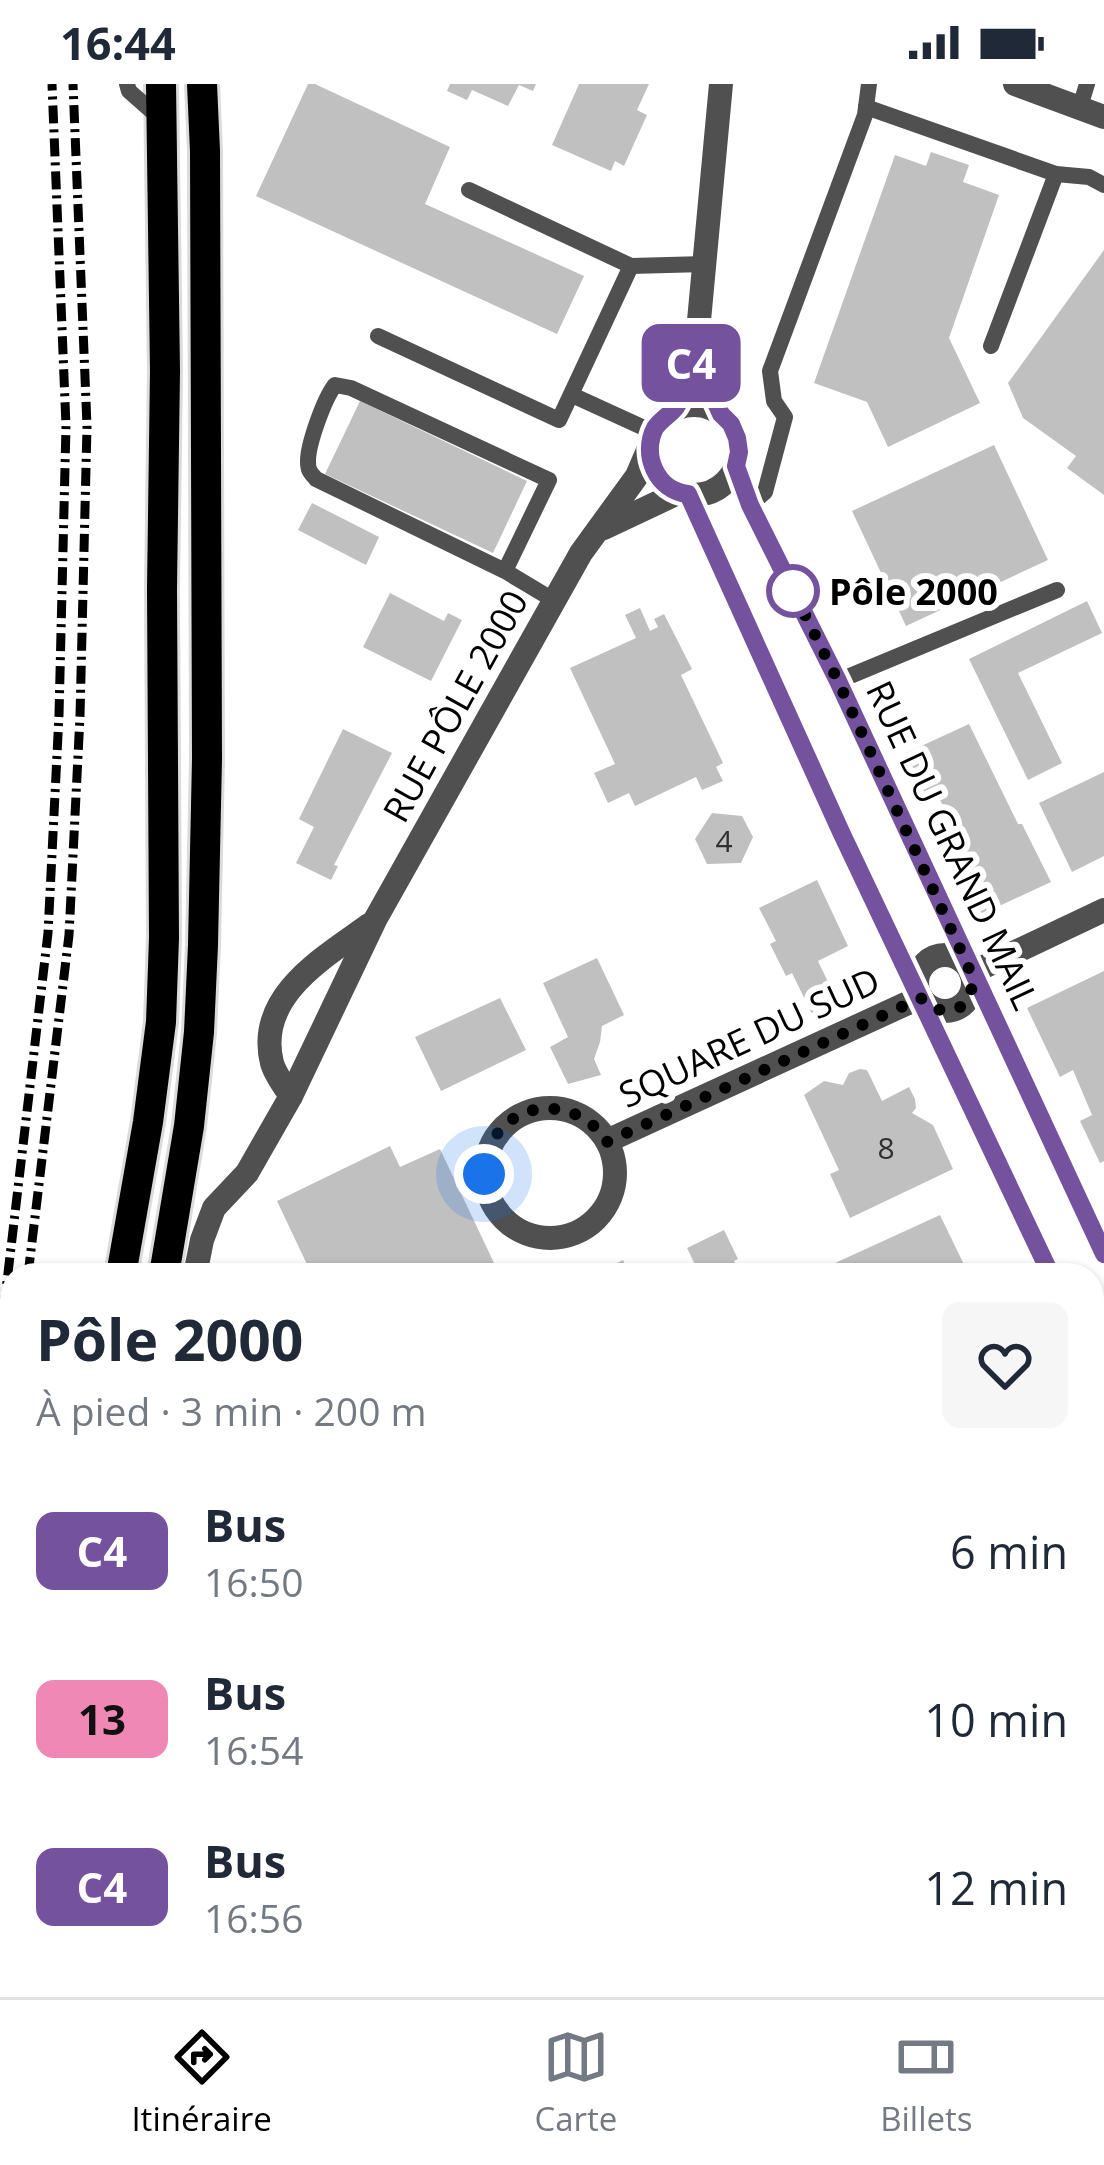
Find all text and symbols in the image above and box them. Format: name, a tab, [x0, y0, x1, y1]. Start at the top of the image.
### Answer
text: 16:44	[60, 12, 176, 73]
line badge: C4	[637, 324, 745, 402]
text: C4	[666, 334, 716, 391]
marker: Pôle 2000	[768, 566, 818, 616]
place label: Pôle 2000	[829, 567, 998, 616]
street label: RUE PÔLE 2000	[371, 581, 539, 831]
street label: RUE DU GRAND MAIL	[855, 673, 1051, 1017]
house number: 4	[715, 820, 733, 861]
street label: SQUARE DU SUD	[611, 955, 887, 1119]
house number: 8	[877, 1127, 895, 1168]
your location	[454, 1144, 514, 1204]
text: Pôle 2000	[36, 1300, 303, 1378]
button: heart	[942, 1302, 1068, 1428]
text: À pied · 3 min · 200 m	[36, 1384, 427, 1437]
text: Bus	[204, 1494, 286, 1555]
text: 6 min	[950, 1521, 1068, 1582]
text: C4	[77, 1522, 127, 1579]
text: 16:50	[204, 1555, 303, 1608]
text: Bus	[204, 1662, 286, 1723]
text: 10 min	[924, 1689, 1068, 1750]
text: 13	[78, 1690, 126, 1747]
text: 16:54	[204, 1723, 303, 1776]
text: Bus	[204, 1830, 286, 1891]
text: 12 min	[924, 1857, 1068, 1918]
text: C4	[77, 1858, 127, 1915]
text: 16:56	[204, 1891, 303, 1944]
tab: Itinéraire	[131, 2024, 272, 2141]
tab: Carte	[534, 2024, 617, 2141]
tab: Billets	[880, 2024, 973, 2141]

